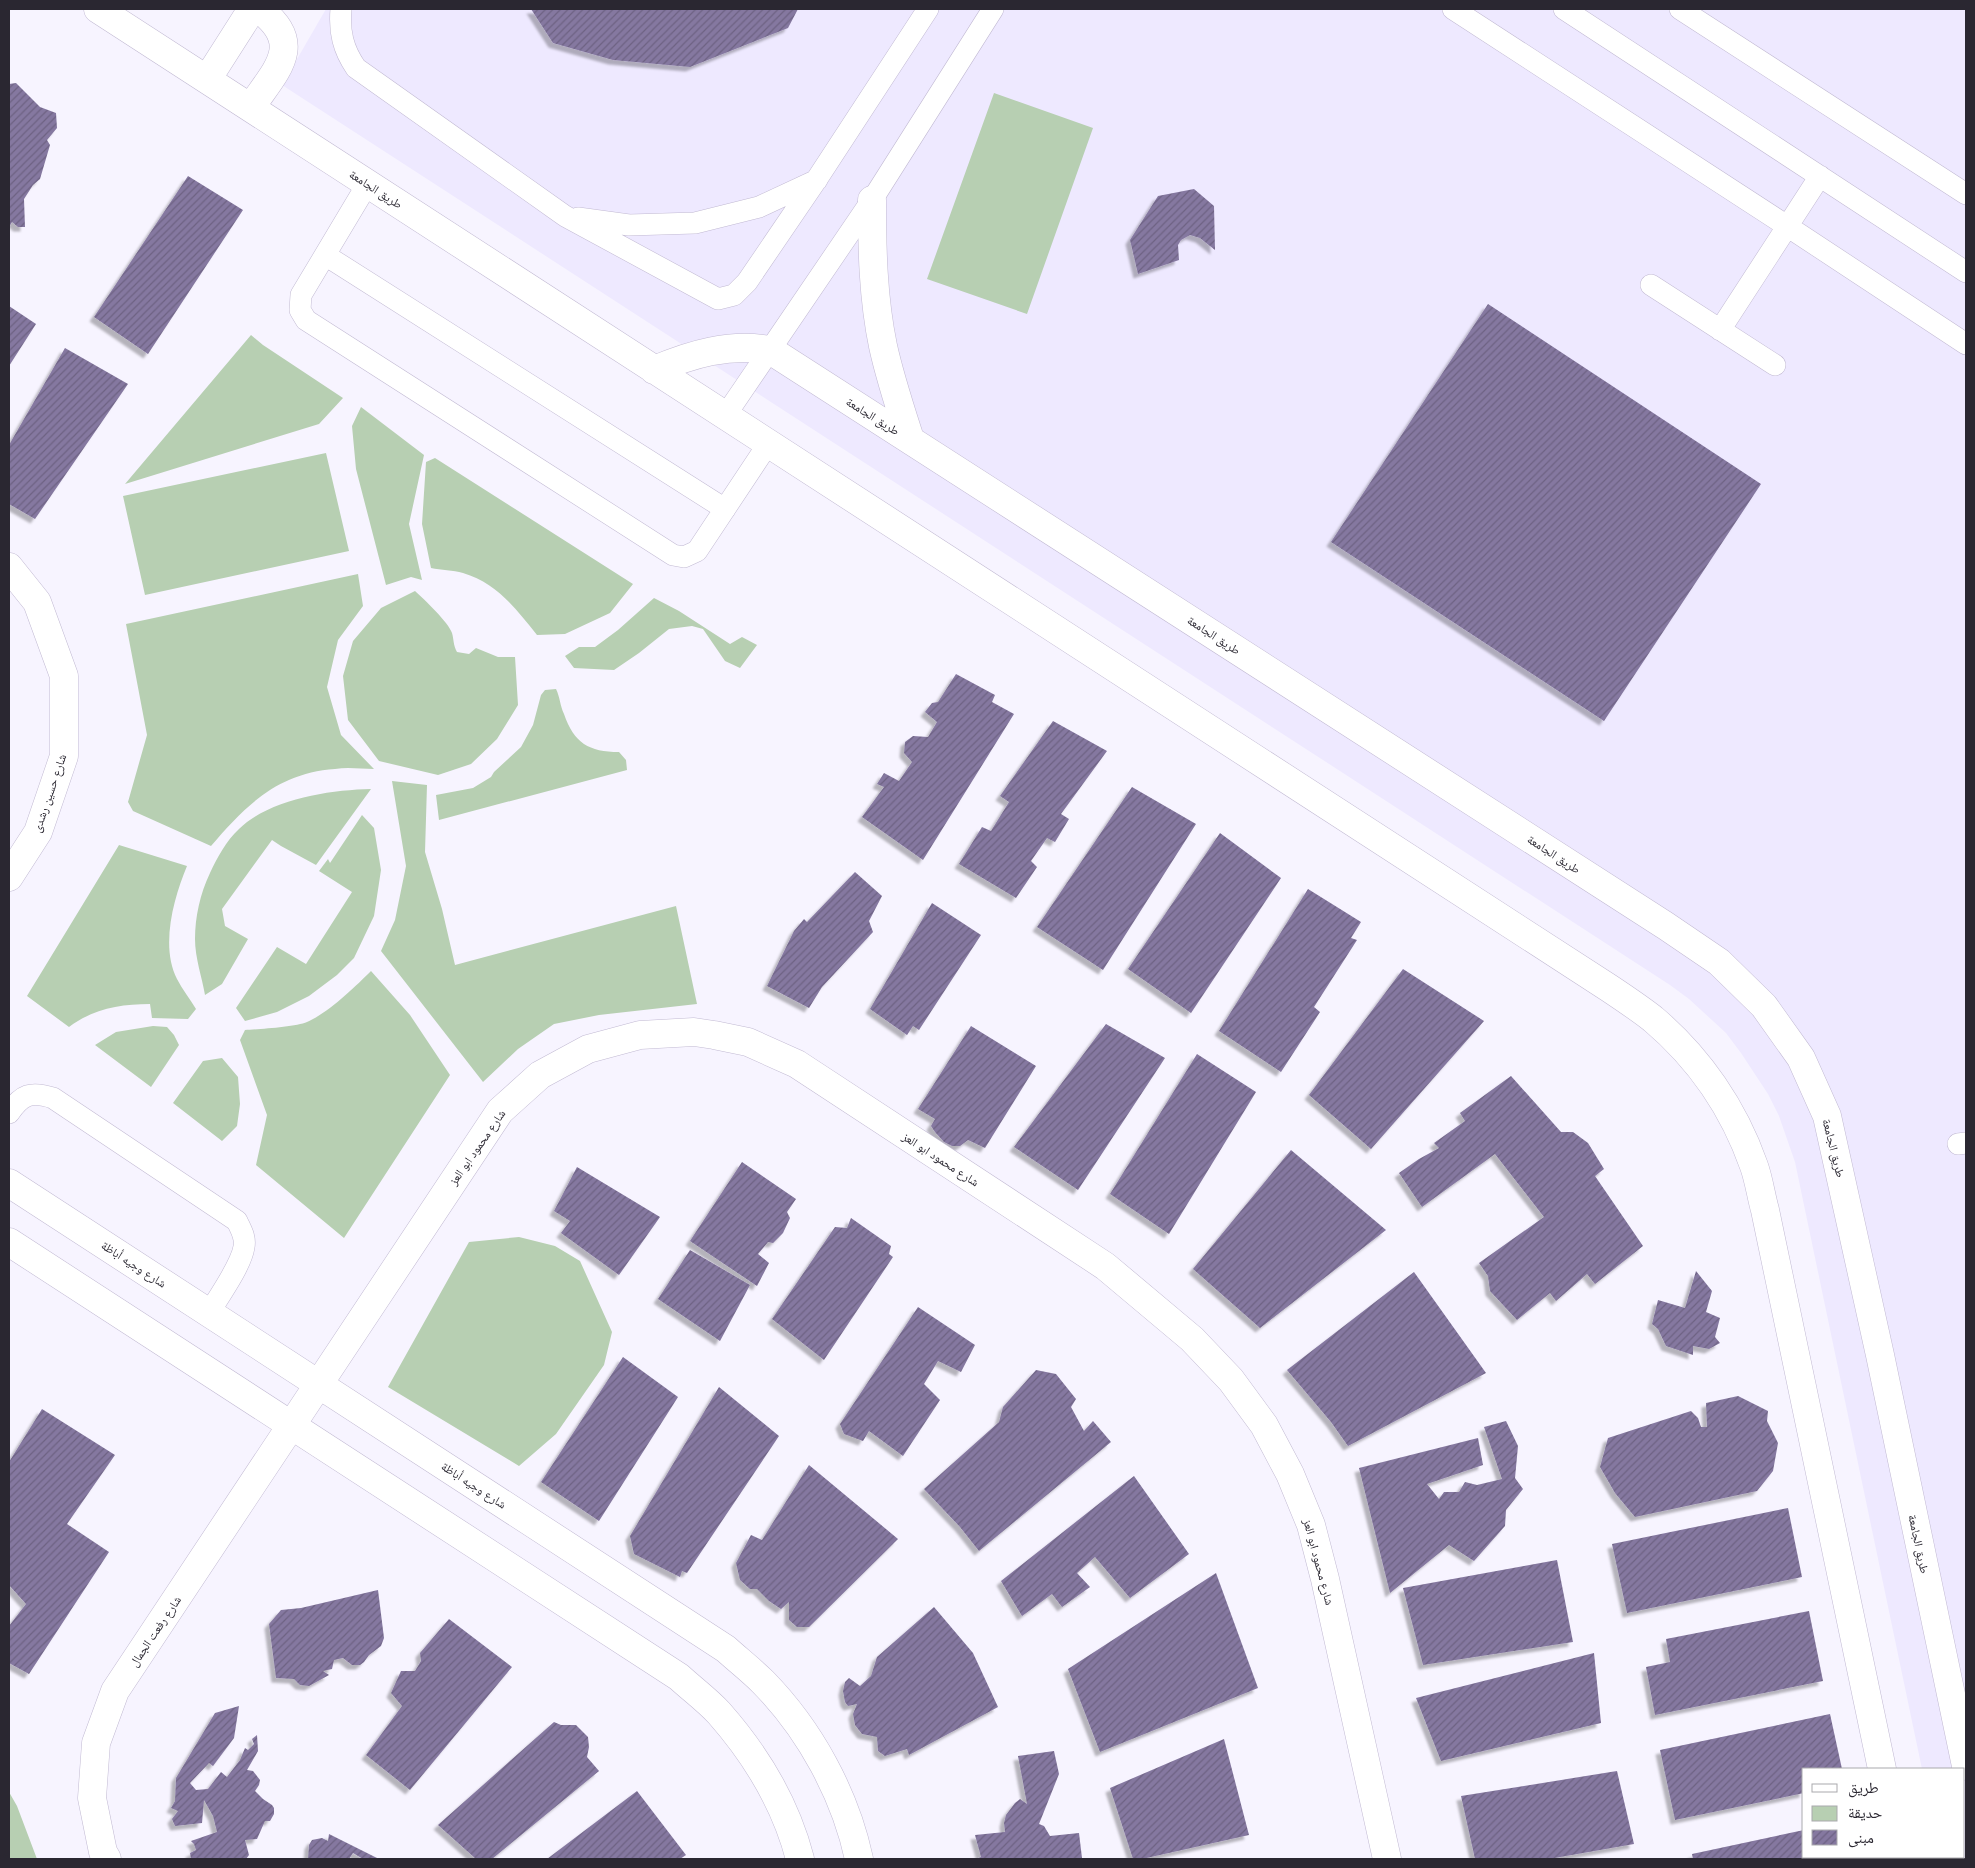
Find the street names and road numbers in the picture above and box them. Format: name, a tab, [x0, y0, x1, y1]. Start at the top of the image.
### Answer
street label: طريق الجامعة	[347, 166, 405, 212]
street label: طريق الجامعة	[843, 394, 903, 439]
street label: طريق الجامعة	[1185, 612, 1243, 658]
street label: شارع حسين رشدى	[29, 752, 70, 835]
street label: طريق الجامعة	[1525, 831, 1583, 877]
street label: شارع محمود ابو العز	[445, 1106, 509, 1189]
street label: طريق الجامعة	[1819, 1117, 1849, 1179]
street label: شارع محمود ابو العز	[898, 1128, 982, 1190]
street label: شارع وجيه أباظة	[98, 1237, 170, 1292]
street label: شارع وجيه أباظة	[438, 1458, 510, 1513]
street label: طريق الجامعة	[1905, 1513, 1933, 1575]
street label: شارع محمود ابو العز	[1299, 1516, 1338, 1607]
street label: شارع رفعت الجمال	[126, 1593, 185, 1670]

